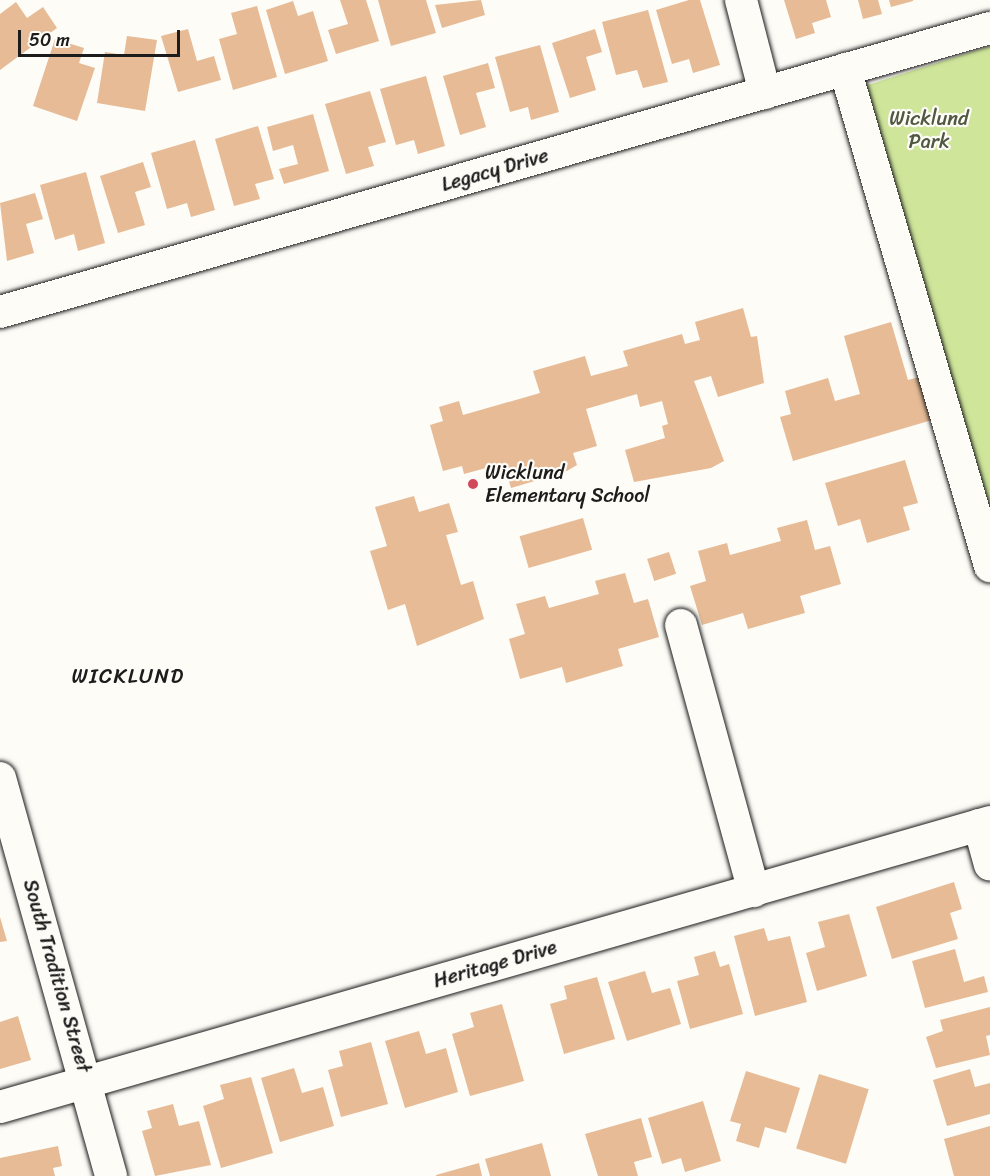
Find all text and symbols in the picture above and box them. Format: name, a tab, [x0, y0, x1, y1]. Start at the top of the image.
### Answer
scale bar	[21, 18, 183, 56]
text: 50 m	[29, 24, 70, 56]
park label: Wicklund Park	[889, 107, 969, 154]
street label: Legacy Drive	[439, 143, 551, 197]
place label: Wicklund Elementary School	[485, 460, 650, 507]
marker: Wicklund Elementary School	[466, 477, 480, 491]
district label: WICKLUND	[71, 663, 185, 689]
street label: South Tradition Street	[18, 877, 96, 1075]
street label: Heritage Drive	[430, 935, 560, 993]

